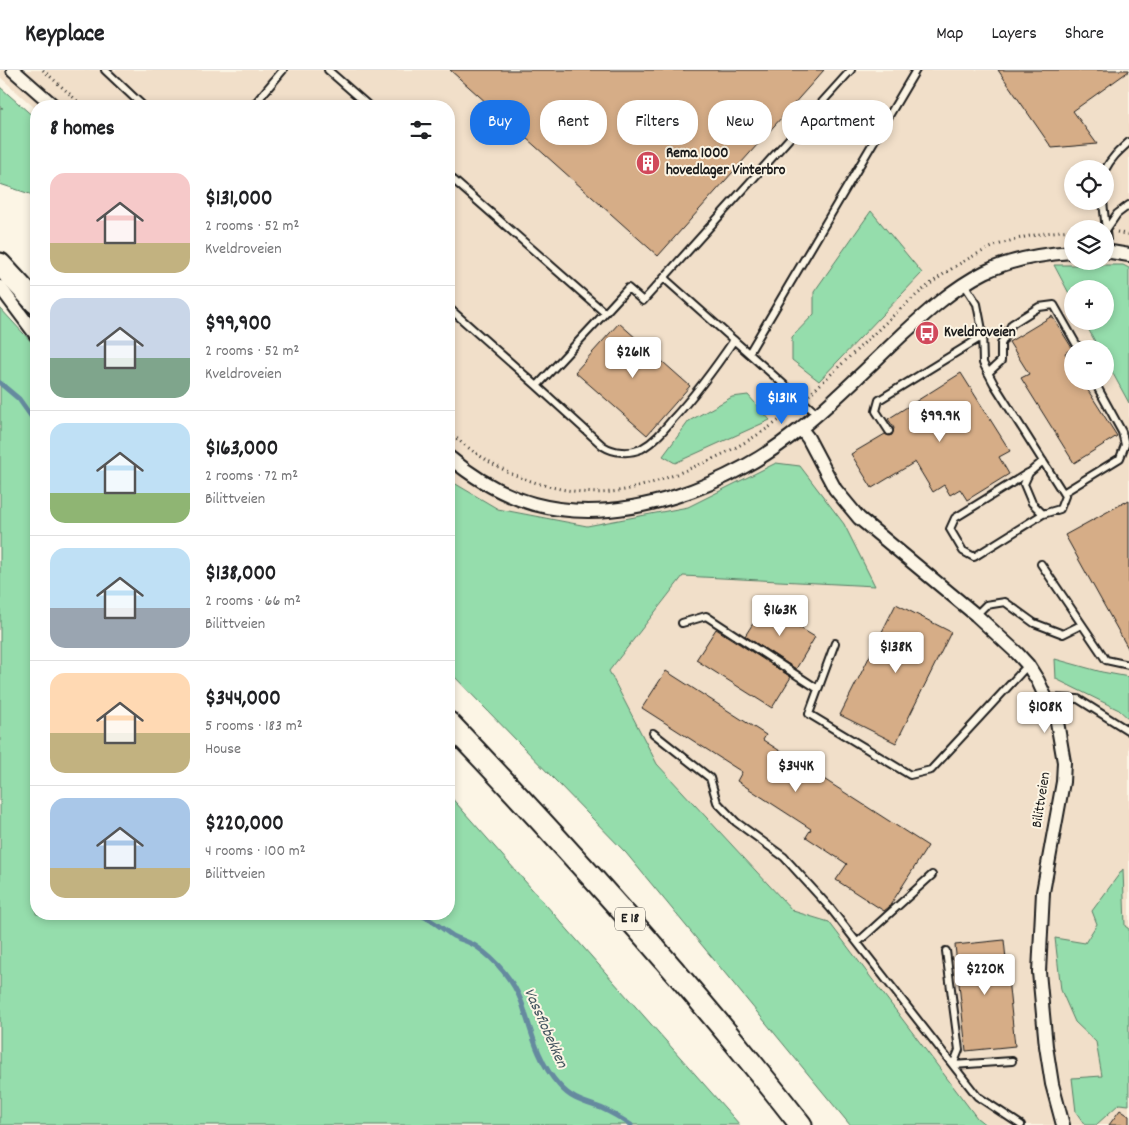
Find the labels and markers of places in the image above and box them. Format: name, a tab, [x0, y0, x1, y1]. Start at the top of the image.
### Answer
place label: Rema 1000 hovedlager Vinterbro	[666, 143, 786, 182]
building icon: Rema 1000 hovedlager Vinterbro	[635, 150, 661, 176]
bus stop icon: Kveldroveien	[914, 320, 940, 346]
place label: Kveldroveien	[944, 322, 1016, 344]
pin: $261K	[598, 336, 668, 379]
pin: $131K	[747, 382, 817, 425]
pin: $99.9K	[899, 400, 981, 443]
pin: $163K	[745, 594, 815, 637]
pin: $138K	[861, 632, 931, 674]
pin: $108K	[1010, 692, 1080, 734]
pin: $344K	[761, 750, 831, 793]
pin: $220K	[950, 954, 1020, 996]

